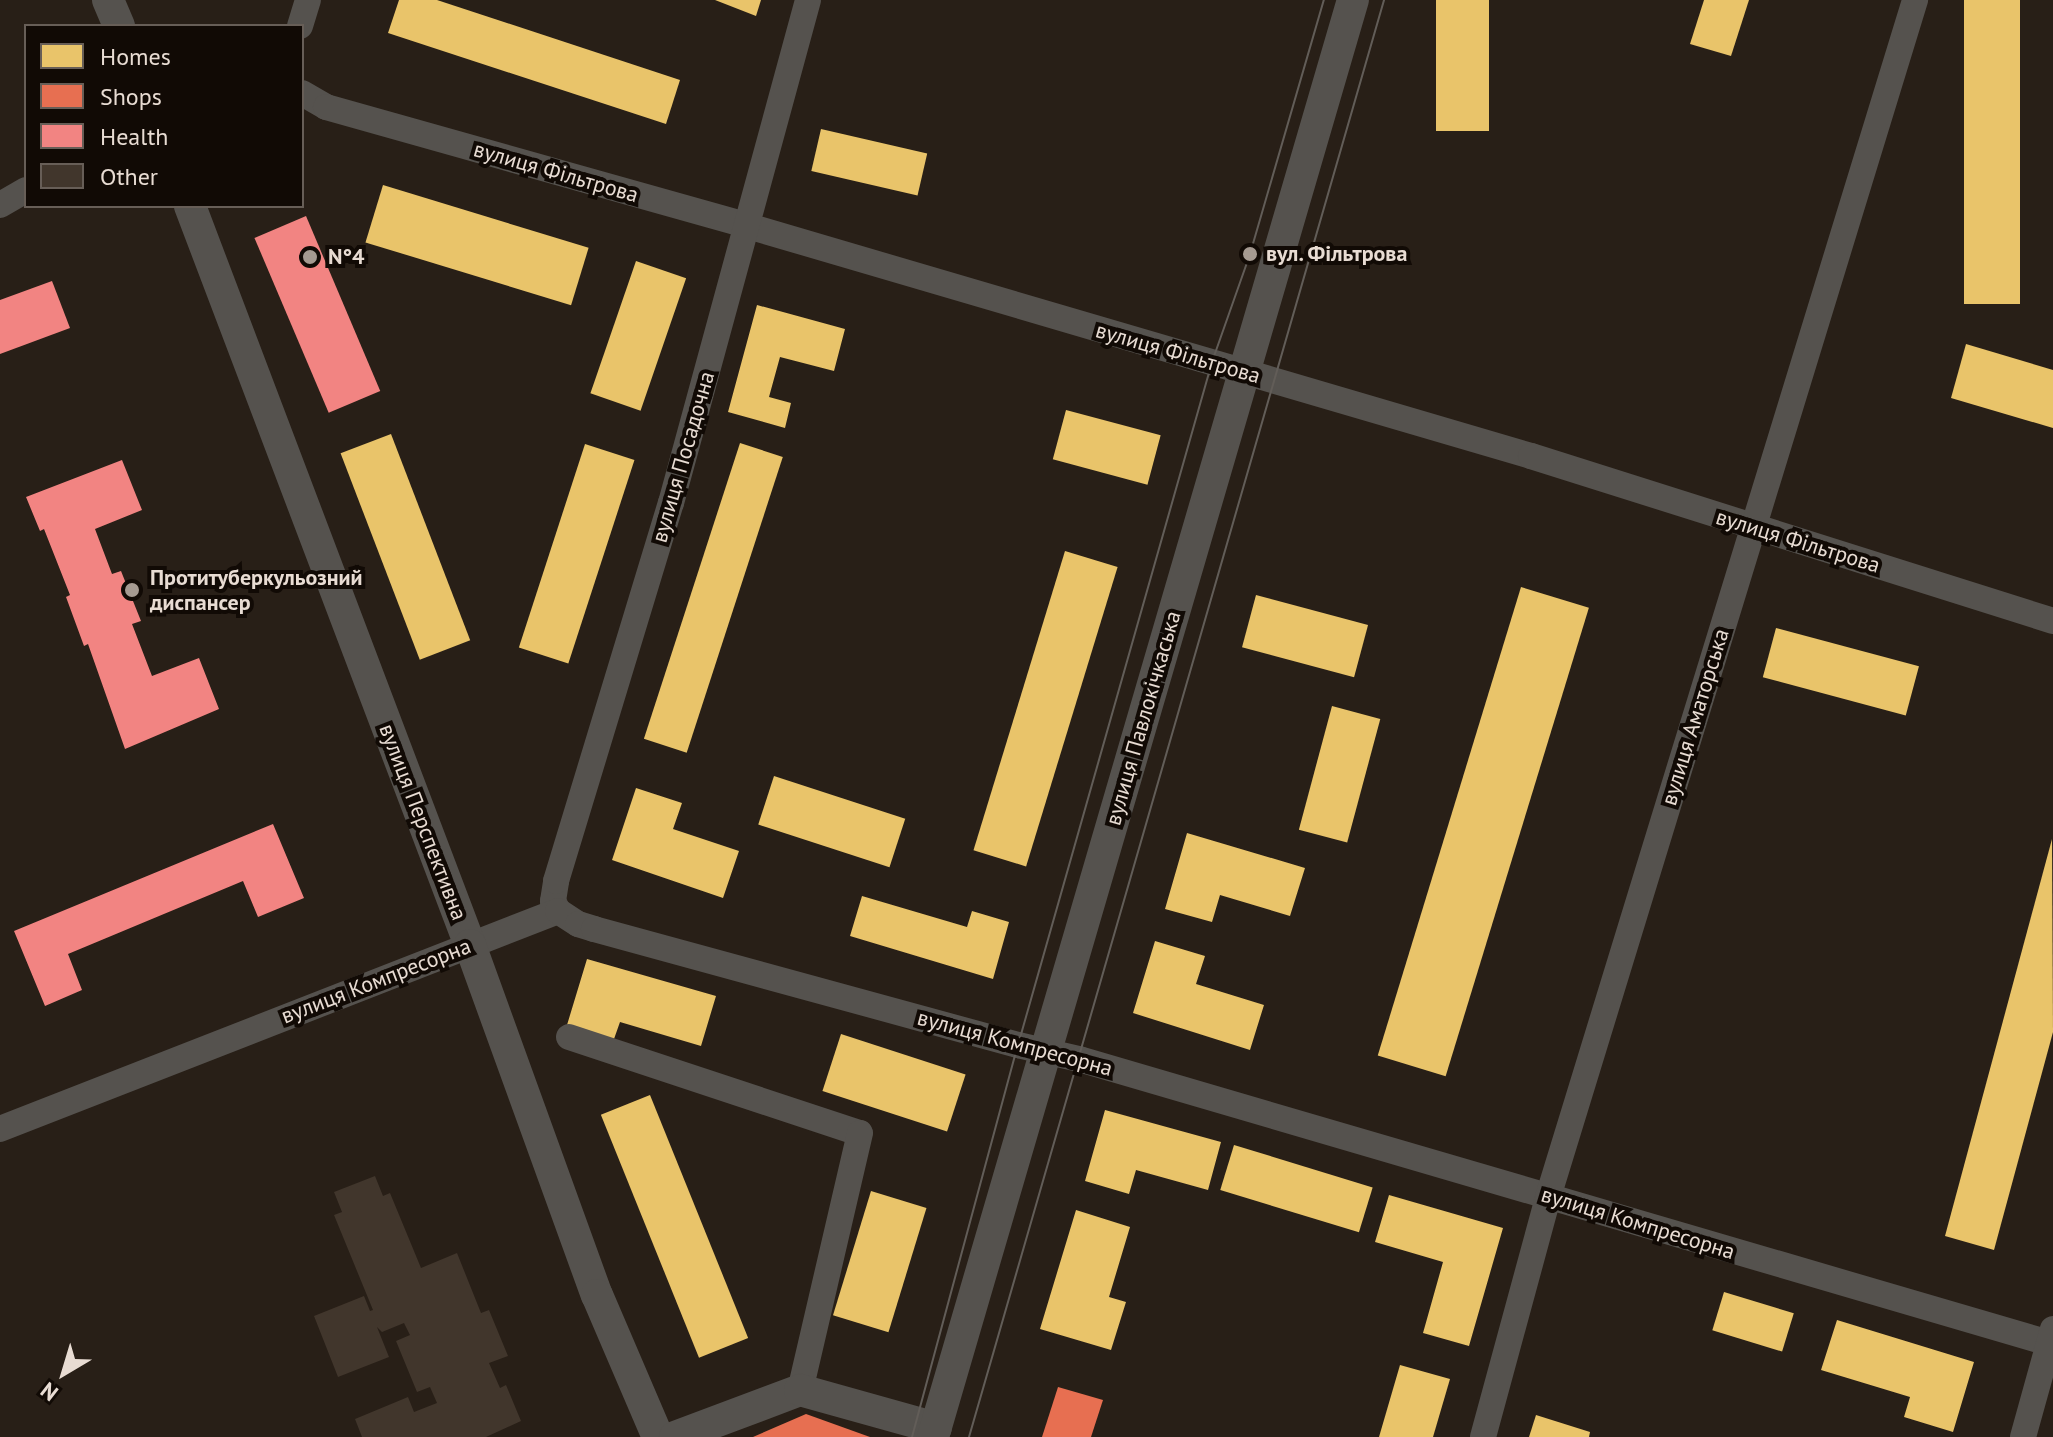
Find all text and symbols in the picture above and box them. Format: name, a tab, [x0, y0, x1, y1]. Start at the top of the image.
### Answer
legend	[24, 24, 304, 208]
text: Homes	[100, 41, 171, 72]
text: Shops	[100, 81, 162, 112]
text: Health	[100, 121, 169, 152]
street label: вулиця Фільтрова	[471, 136, 641, 208]
text: Other	[100, 161, 158, 192]
place label: вул. Фільтрова	[1266, 241, 1409, 267]
place label: N°4	[328, 244, 365, 270]
marker: вул. Фільтрова	[1241, 245, 1259, 263]
marker: N°4	[299, 246, 321, 268]
street label: вулиця Фільтрова	[1093, 317, 1263, 389]
street label: вулиця Посадочна	[646, 368, 720, 546]
street label: вулиця Фільтрова	[1713, 503, 1883, 579]
place label: Протитуберкульозний диспансер	[150, 564, 363, 616]
marker: Протитуберкульозний диспансер	[121, 579, 143, 601]
street label: вулиця Павлокічкаська	[1100, 608, 1186, 828]
street label: вулиця Аматорська	[1655, 625, 1735, 809]
street label: вулиця Перспективна	[373, 720, 473, 924]
street label: вулиця Компресорна	[278, 933, 474, 1029]
street label: вулиця Компресорна	[915, 1004, 1115, 1082]
street label: вулиця Компресорна	[1538, 1181, 1738, 1265]
north arrow	[24, 1333, 104, 1413]
text: N	[35, 1376, 64, 1407]

